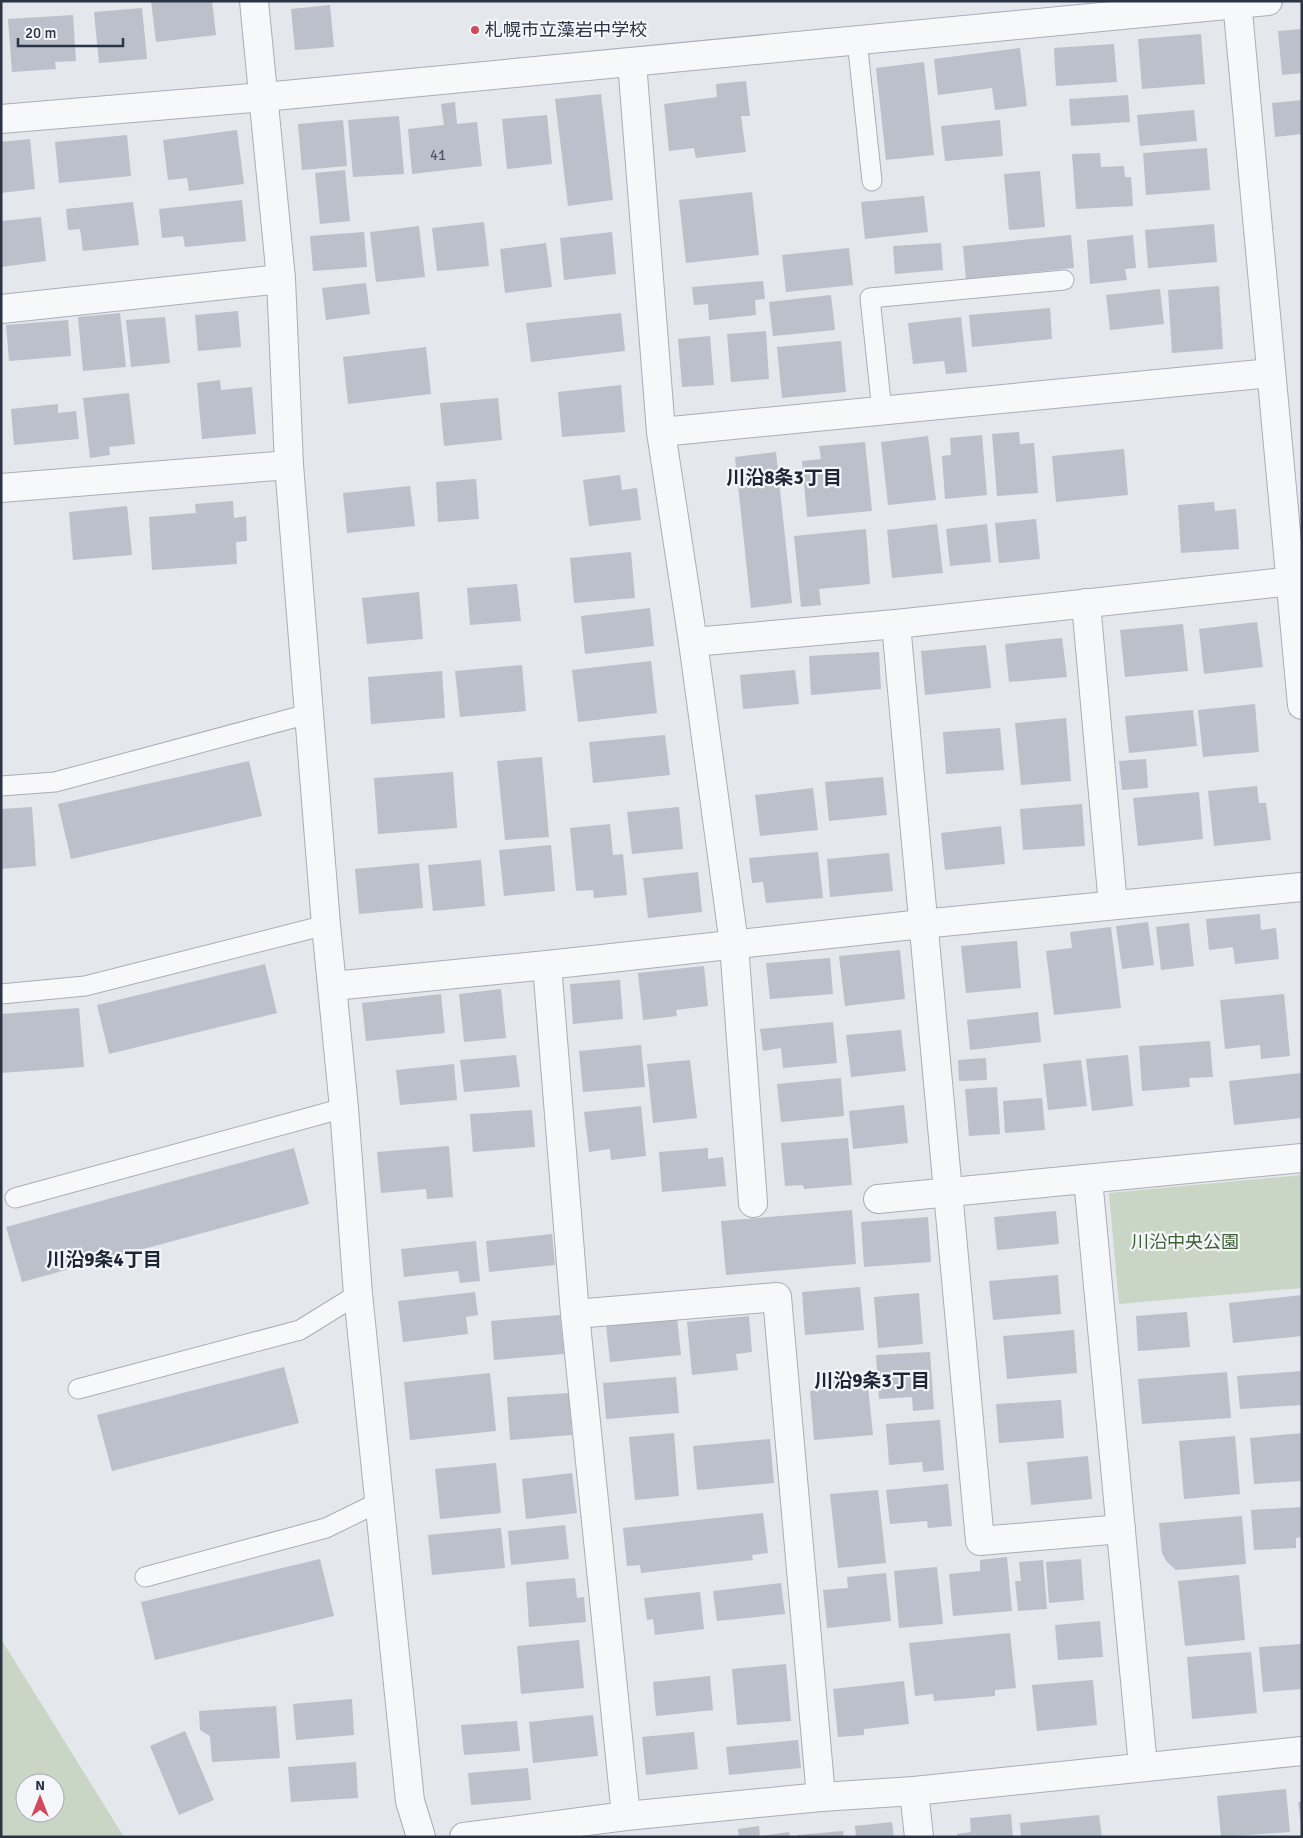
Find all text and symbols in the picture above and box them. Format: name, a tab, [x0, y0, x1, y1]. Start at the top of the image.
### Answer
scale bar	[18, 15, 122, 47]
place label: 札幌市立藻岩中学校	[485, 19, 647, 41]
text: 20 m	[25, 24, 56, 42]
marker: 札幌市立藻岩中学校	[469, 24, 481, 36]
house number: 41	[430, 146, 446, 164]
district label: 川沿8条3丁目	[726, 466, 842, 490]
park label: 川沿中央公園	[1131, 1231, 1239, 1253]
district label: 川沿9条4丁目	[46, 1248, 162, 1272]
district label: 川沿9条3丁目	[814, 1369, 930, 1393]
north arrow	[15, 1773, 65, 1823]
text: N	[35, 1777, 45, 1794]

